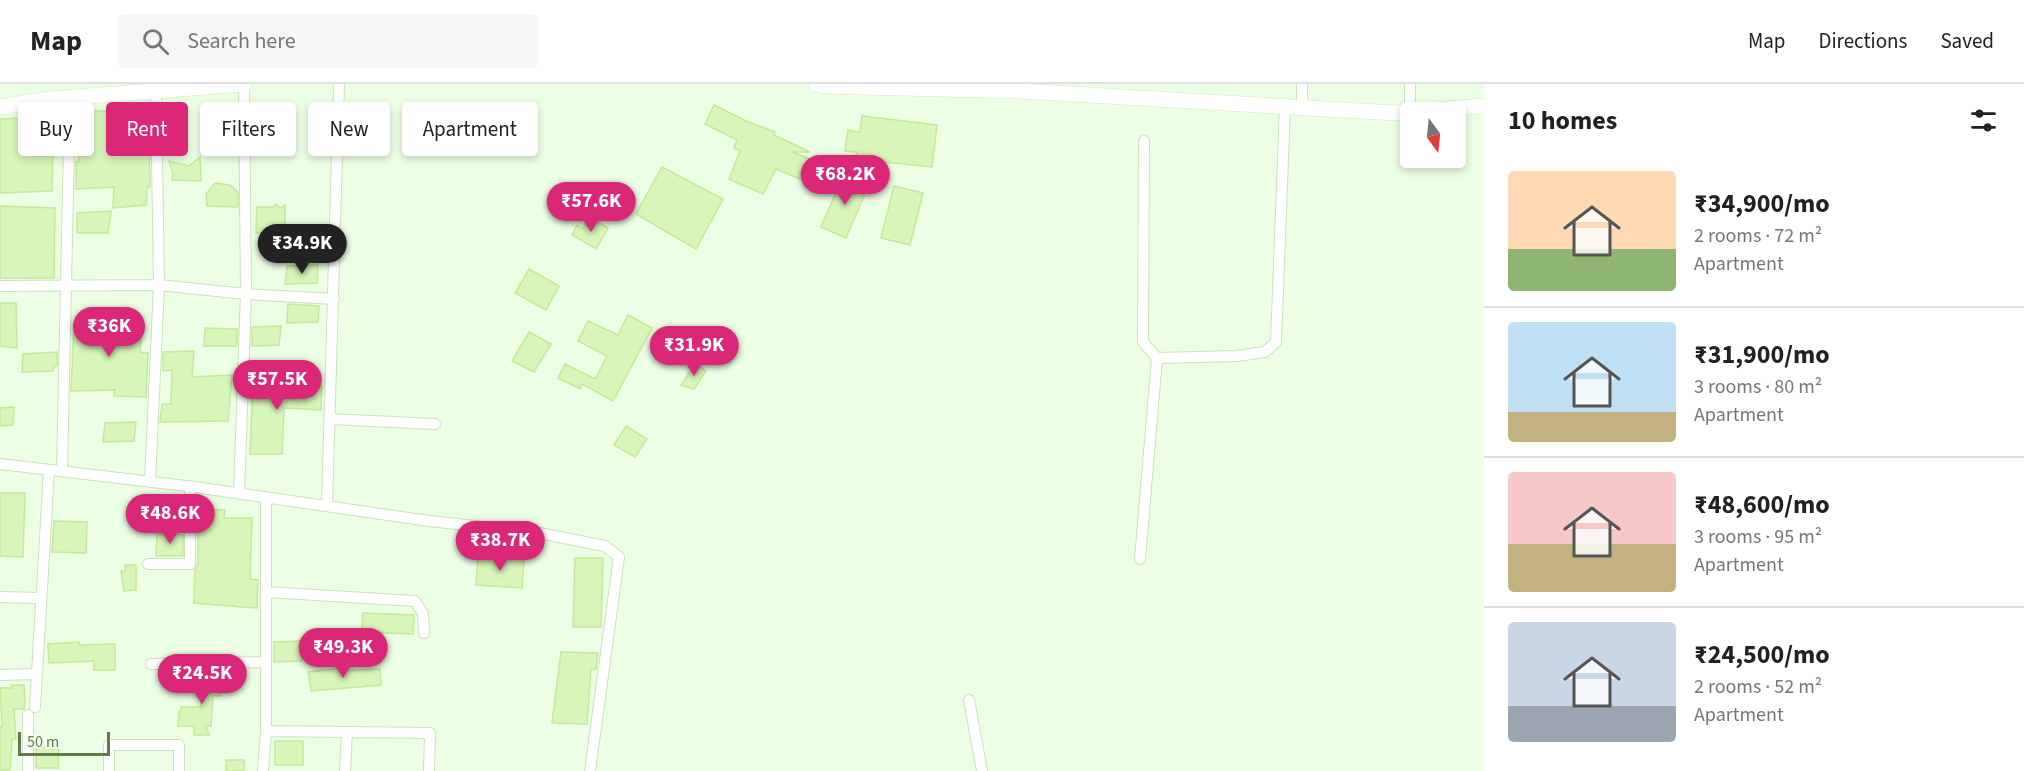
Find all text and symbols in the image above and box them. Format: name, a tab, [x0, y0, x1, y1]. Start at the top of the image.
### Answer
search box	[118, 14, 538, 68]
text: Map	[30, 21, 82, 61]
icon: search	[139, 25, 172, 58]
text: Search here	[187, 25, 296, 57]
text: Map	[1748, 26, 1786, 56]
text: Directions	[1819, 26, 1907, 56]
text: Saved	[1940, 26, 1994, 56]
chip: Buy	[18, 102, 94, 156]
chip: Rent	[106, 102, 188, 156]
chip: Filters	[200, 102, 296, 156]
chip: New	[308, 102, 390, 156]
chip: Apartment	[402, 102, 538, 156]
north arrow	[1400, 102, 1466, 168]
map controls	[1400, 102, 1466, 168]
text: 10 homes	[1508, 102, 1617, 139]
icon: filters	[1967, 104, 2000, 137]
pin: ₹68.2K	[796, 155, 894, 206]
text: ₹68.2K	[815, 160, 875, 188]
pin: ₹57.6K	[542, 182, 640, 233]
text: ₹34,900/mo	[1694, 185, 1830, 222]
text: ₹57.6K	[561, 187, 621, 215]
icon: home	[1556, 195, 1628, 267]
text: 2 rooms · 72 m²	[1694, 222, 1822, 250]
pin: ₹34.9K	[253, 224, 351, 275]
text: ₹34.9K	[272, 229, 332, 257]
text: Apartment	[1694, 250, 1784, 278]
pin: ₹36K	[73, 307, 145, 358]
text: ₹36K	[87, 312, 131, 340]
pin: ₹31.9K	[645, 326, 743, 377]
text: ₹31.9K	[664, 331, 724, 359]
text: ₹31,900/mo	[1694, 336, 1830, 373]
icon: home	[1556, 346, 1628, 418]
pin: ₹57.5K	[228, 360, 326, 411]
text: ₹57.5K	[247, 365, 307, 393]
text: 3 rooms · 80 m²	[1694, 373, 1822, 401]
text: Apartment	[1694, 401, 1784, 429]
text: ₹48,600/mo	[1694, 486, 1830, 523]
pin: ₹48.6K	[121, 494, 219, 545]
icon: home	[1556, 496, 1628, 568]
text: ₹48.6K	[140, 499, 200, 527]
pin: ₹38.7K	[451, 521, 549, 572]
text: 3 rooms · 95 m²	[1694, 523, 1822, 551]
text: ₹38.7K	[470, 526, 530, 554]
text: Apartment	[1694, 551, 1784, 579]
pin: ₹49.3K	[294, 628, 392, 679]
text: ₹49.3K	[313, 633, 373, 661]
text: ₹24,500/mo	[1694, 636, 1830, 673]
icon: home	[1556, 646, 1628, 718]
pin: ₹24.5K	[153, 654, 251, 705]
text: ₹24.5K	[172, 659, 232, 687]
text: 2 rooms · 52 m²	[1694, 673, 1822, 701]
text: Apartment	[1694, 701, 1784, 729]
scale bar	[18, 729, 110, 756]
text: 50 m	[27, 731, 59, 753]

